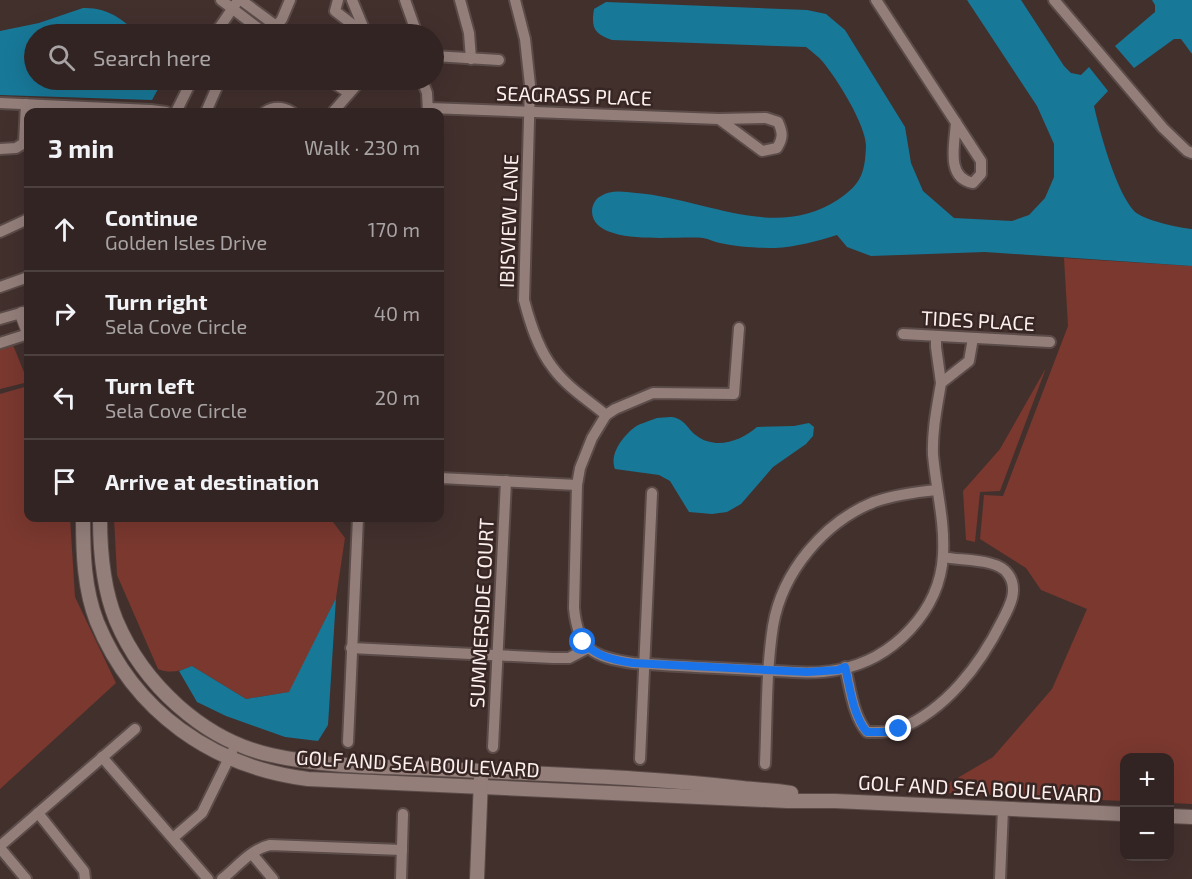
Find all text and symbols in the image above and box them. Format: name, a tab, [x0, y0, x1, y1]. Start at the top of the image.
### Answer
search box	[24, 24, 444, 90]
icon: search	[45, 41, 78, 74]
text: Search here	[93, 44, 211, 70]
street label: SEAGRASS PLACE	[496, 80, 652, 110]
text: 3 min	[48, 132, 114, 163]
text: Walk · 230 m	[304, 135, 420, 159]
street label: IBISVIEW LANE	[494, 154, 522, 288]
text: Continue	[105, 204, 198, 230]
icon: ahead	[48, 213, 81, 246]
text: 170 m	[368, 217, 420, 241]
text: Golden Isles Drive	[105, 230, 267, 254]
text: Turn right	[105, 288, 207, 314]
icon: right	[48, 297, 81, 330]
text: 40 m	[374, 301, 420, 325]
street label: TIDES PLACE	[920, 305, 1036, 335]
text: Sela Cove Circle	[105, 314, 247, 338]
text: Turn left	[105, 372, 194, 398]
icon: left	[48, 381, 81, 414]
text: 20 m	[375, 385, 420, 409]
text: Sela Cove Circle	[105, 398, 247, 422]
icon: arrive	[48, 465, 81, 498]
text: Arrive at destination	[105, 468, 319, 494]
street label: SUMMERSIDE COURT	[464, 517, 498, 709]
route start	[569, 628, 595, 654]
route end	[885, 715, 911, 741]
street label: GOLF AND SEA BOULEVARD	[296, 745, 540, 781]
map controls	[1120, 753, 1174, 861]
button: +	[1120, 753, 1174, 807]
street label: GOLF AND SEA BOULEVARD	[858, 770, 1102, 806]
button: −	[1120, 807, 1174, 861]

